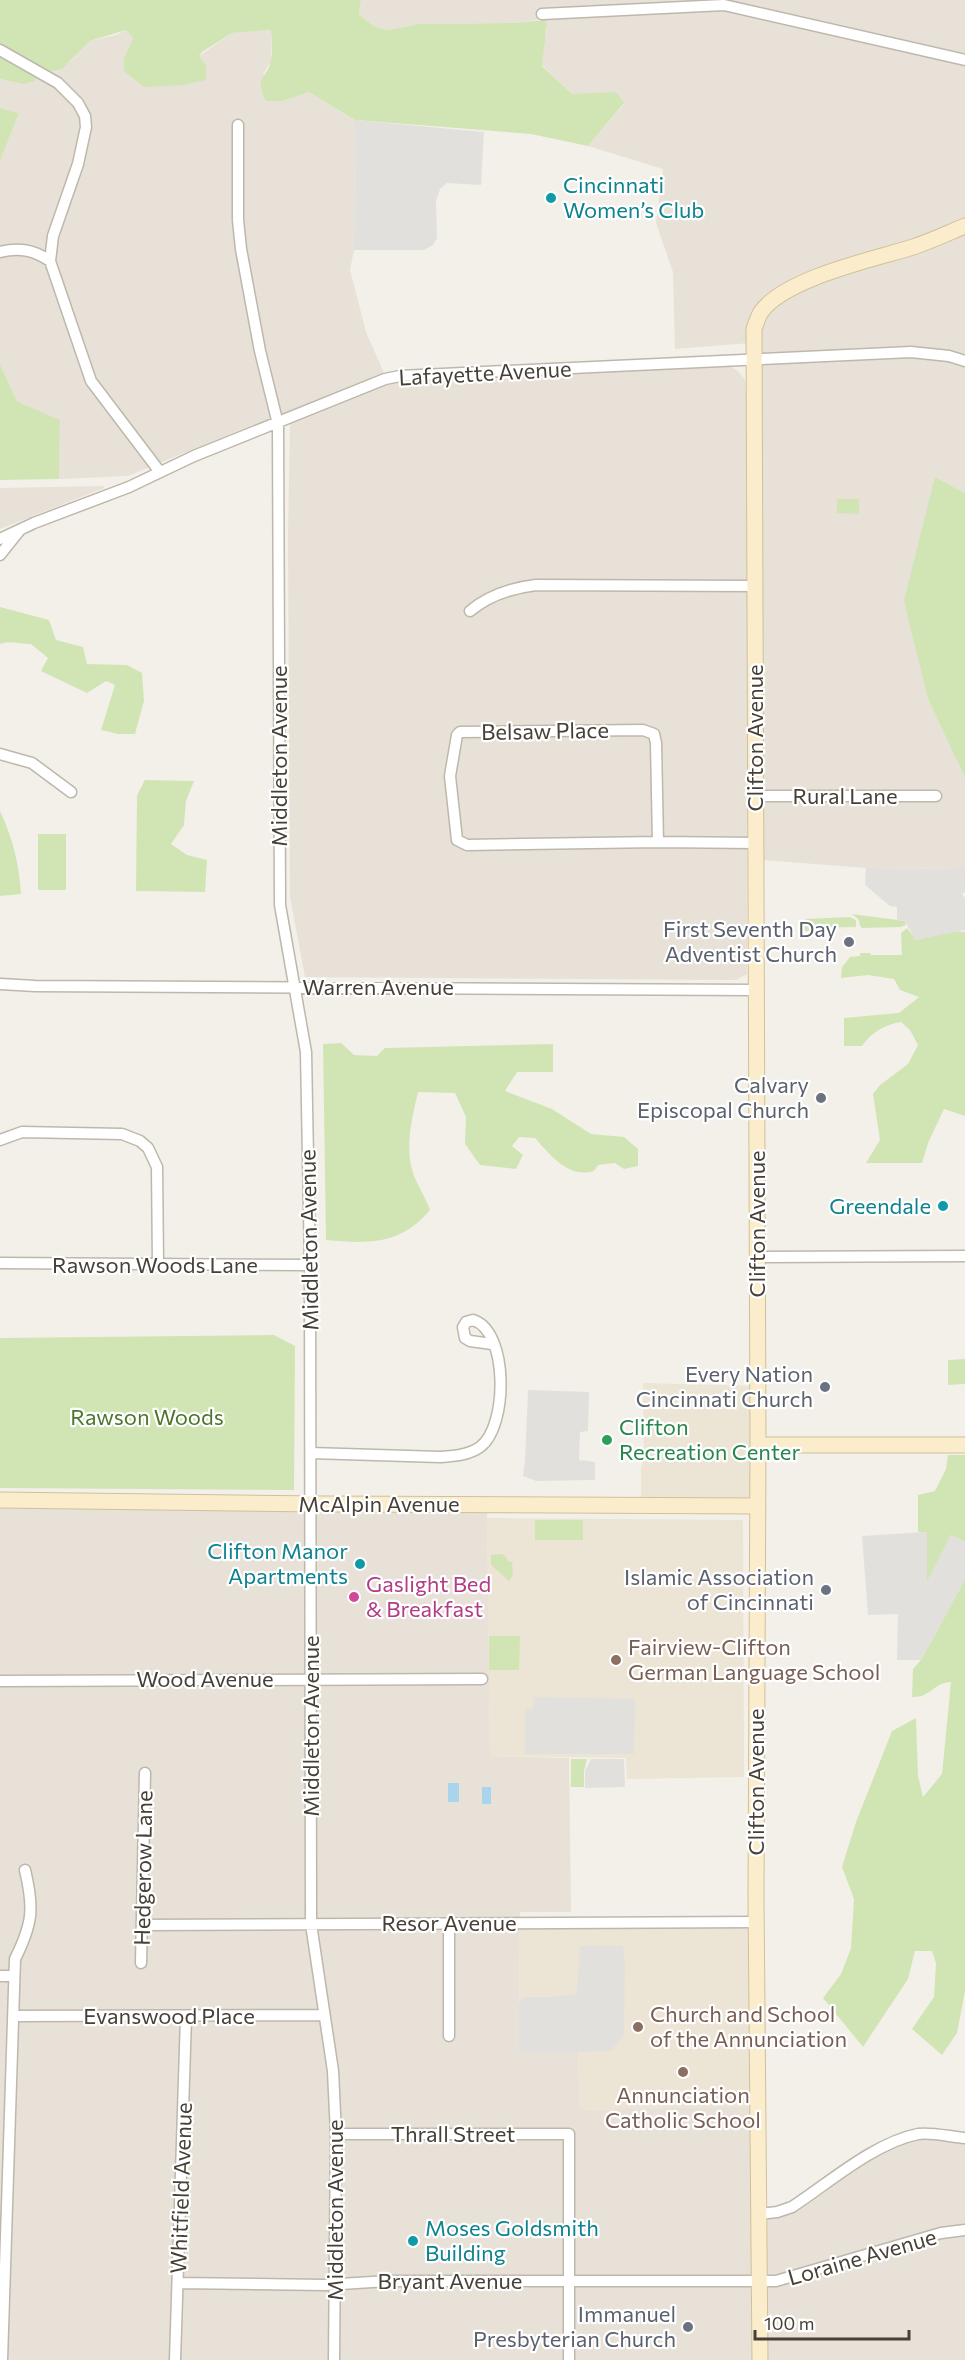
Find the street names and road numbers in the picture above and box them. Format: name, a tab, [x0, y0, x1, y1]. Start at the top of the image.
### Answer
street label: Lafayette Avenue	[398, 354, 572, 391]
street label: Clifton Avenue	[741, 664, 768, 812]
street label: Middleton Avenue	[265, 665, 292, 847]
street label: Belsaw Place	[481, 716, 609, 745]
street label: Rural Lane	[792, 782, 898, 809]
street label: Warren Avenue	[302, 973, 454, 1000]
street label: Middleton Avenue	[293, 1149, 324, 1331]
street label: Clifton Avenue	[743, 1150, 770, 1298]
street label: Rawson Woods Lane	[52, 1251, 258, 1278]
street label: McAlpin Avenue	[298, 1490, 460, 1517]
street label: Middleton Avenue	[297, 1635, 324, 1817]
street label: Wood Avenue	[136, 1665, 274, 1692]
street label: Clifton Avenue	[742, 1708, 769, 1856]
street label: Hedgerow Lane	[128, 1790, 157, 1946]
street label: Resor Avenue	[381, 1909, 517, 1936]
street label: Evanswood Place	[83, 2002, 255, 2029]
street label: Whitfield Avenue	[164, 2102, 197, 2274]
street label: Middleton Avenue	[321, 2119, 348, 2301]
street label: Thrall Street	[391, 2120, 515, 2147]
street label: Loraine Avenue	[784, 2222, 939, 2291]
street label: Bryant Avenue	[378, 2267, 522, 2294]

